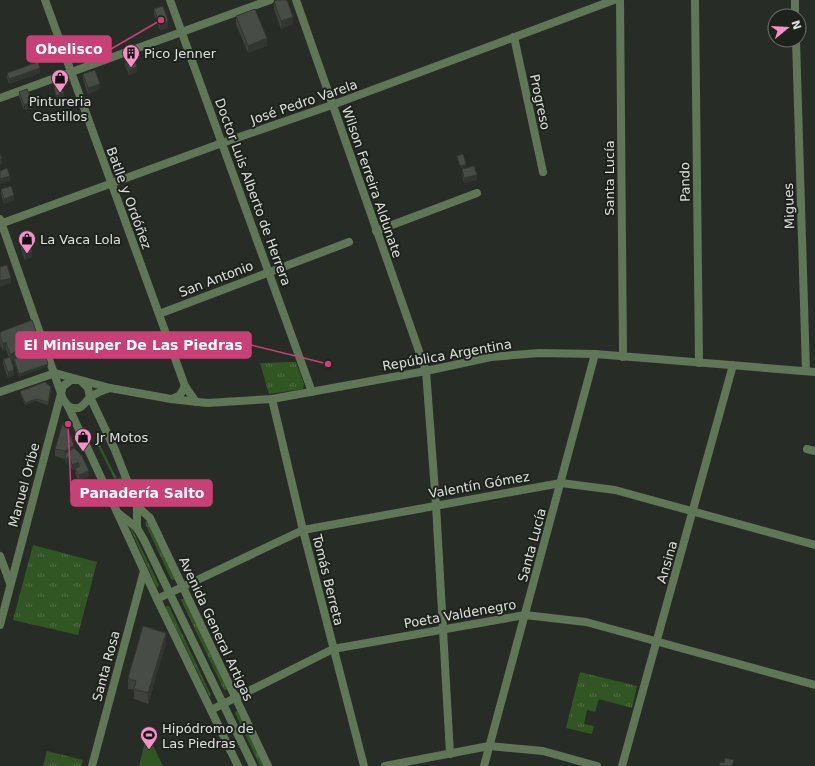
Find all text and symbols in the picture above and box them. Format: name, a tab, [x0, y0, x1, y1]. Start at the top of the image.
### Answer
north arrow	[767, 8, 807, 48]
text: N	[788, 19, 804, 31]
callout: Obelisco	[27, 36, 111, 62]
text: Obelisco	[35, 41, 103, 57]
building icon: Pico Jenner	[121, 43, 141, 68]
place label: Pico Jenner	[144, 46, 217, 61]
shop icon: Pintureria Castillos	[50, 68, 70, 93]
street label: Progreso	[527, 73, 553, 131]
street label: José Pedro Varela	[248, 77, 359, 128]
place label: Pintureria Castillos	[29, 94, 91, 124]
street label: Doctor Luis Alberto de Herrera	[212, 96, 294, 288]
street label: Wilson Ferreira Aldunate	[339, 104, 405, 260]
street label: Santa Lucía	[602, 140, 617, 216]
street label: Batlle y Ordóñez	[104, 145, 155, 251]
street label: Pando	[677, 162, 693, 202]
street label: Migues	[781, 182, 797, 229]
shop icon: La Vaca Lola	[17, 229, 37, 254]
place label: La Vaca Lola	[40, 232, 121, 247]
street label: San Antonio	[177, 258, 255, 300]
callout: El Minisuper De Las Piedras	[16, 332, 251, 358]
street label: República Argentina	[381, 336, 513, 374]
text: El Minisuper De Las Piedras	[23, 337, 243, 353]
shop icon: Jr Motos	[73, 427, 93, 452]
place label: Jr Motos	[95, 430, 149, 445]
street label: Manuel Oribe	[6, 441, 42, 529]
street label: Valentín Gómez	[427, 469, 531, 501]
callout: Panadería Salto	[71, 480, 212, 506]
text: Panadería Salto	[80, 485, 205, 501]
street label: Santa Lucía	[515, 507, 549, 583]
street label: Tomás Berreta	[309, 532, 347, 627]
street label: Ansina	[654, 539, 680, 585]
street label: Avenida General Artigas	[176, 555, 256, 704]
street label: Poeta Valdenegro	[403, 597, 517, 631]
street label: Santa Rosa	[89, 629, 123, 703]
place label: Hipódromo de Las Piedras	[162, 721, 254, 751]
sports icon: Hipódromo de Las Piedras	[139, 725, 159, 750]

